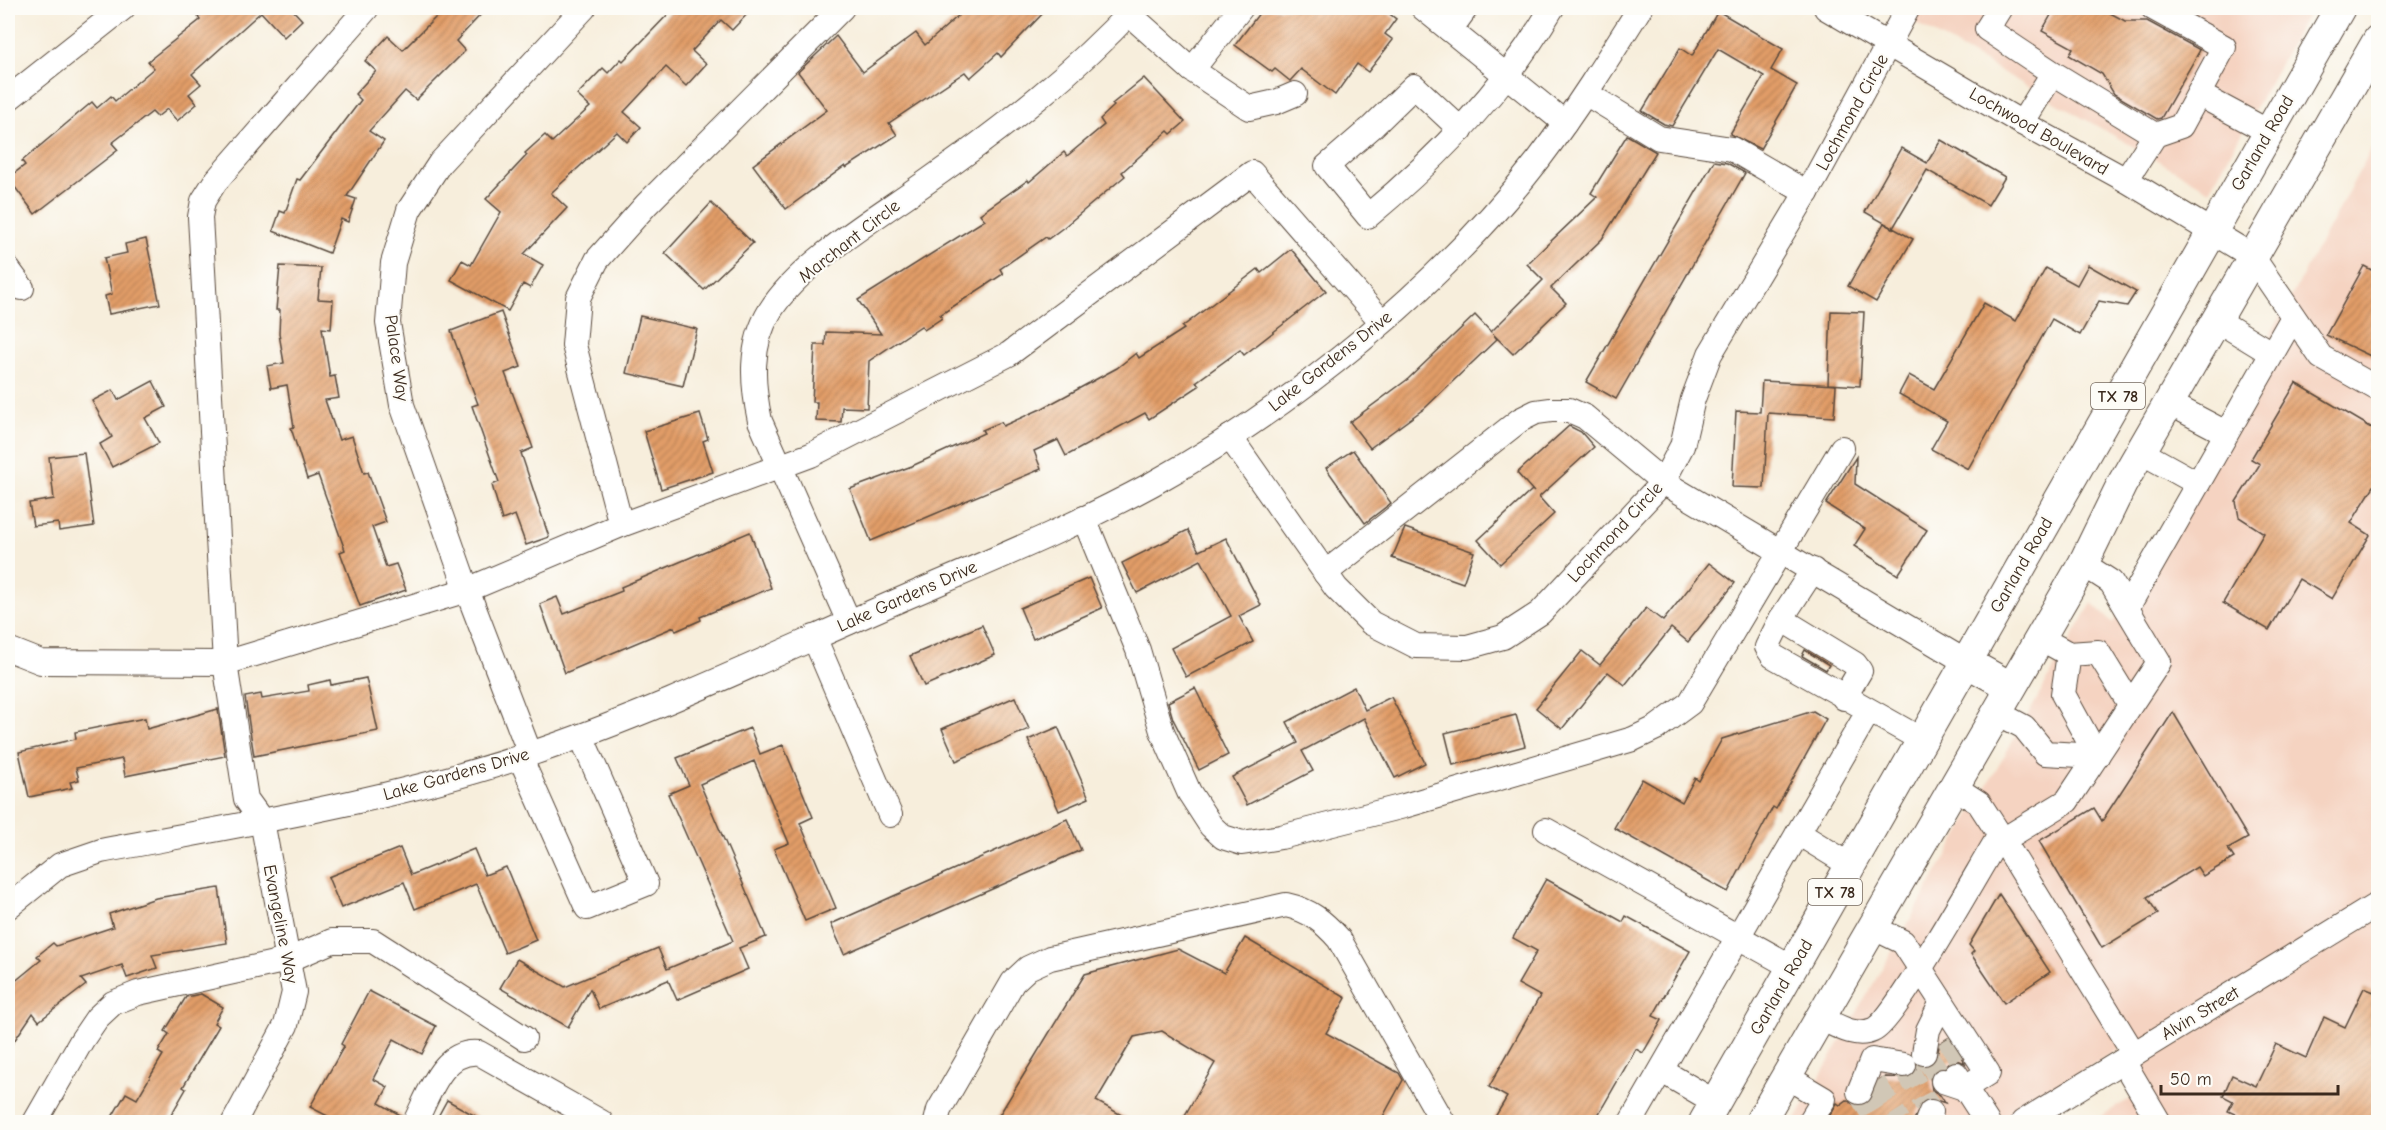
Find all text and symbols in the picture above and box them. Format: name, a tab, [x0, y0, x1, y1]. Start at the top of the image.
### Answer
street label: Lochmond Circle	[1812, 50, 1893, 174]
street label: Lochwood Boulevard	[1966, 83, 2112, 180]
street label: Garland Road	[2227, 92, 2298, 195]
street label: Marchant Circle	[794, 195, 904, 288]
street label: Lake Gardens Drive	[1264, 307, 1396, 416]
street label: Palace Way	[380, 313, 413, 404]
road number: TX 78	[2091, 383, 2145, 409]
street label: Lochmond Circle	[1563, 478, 1667, 587]
street label: Garland Road	[1986, 514, 2057, 617]
street label: Lake Gardens Drive	[834, 556, 980, 637]
street label: Lake Gardens Drive	[381, 744, 532, 805]
street label: Evangeline Way	[259, 863, 302, 986]
road number: TX 78	[1808, 879, 1862, 905]
street label: Garland Road	[1746, 936, 1817, 1039]
street label: Alvin Street	[2158, 982, 2244, 1045]
scale bar	[2161, 1058, 2338, 1096]
text: 50 m	[2170, 1069, 2212, 1090]

